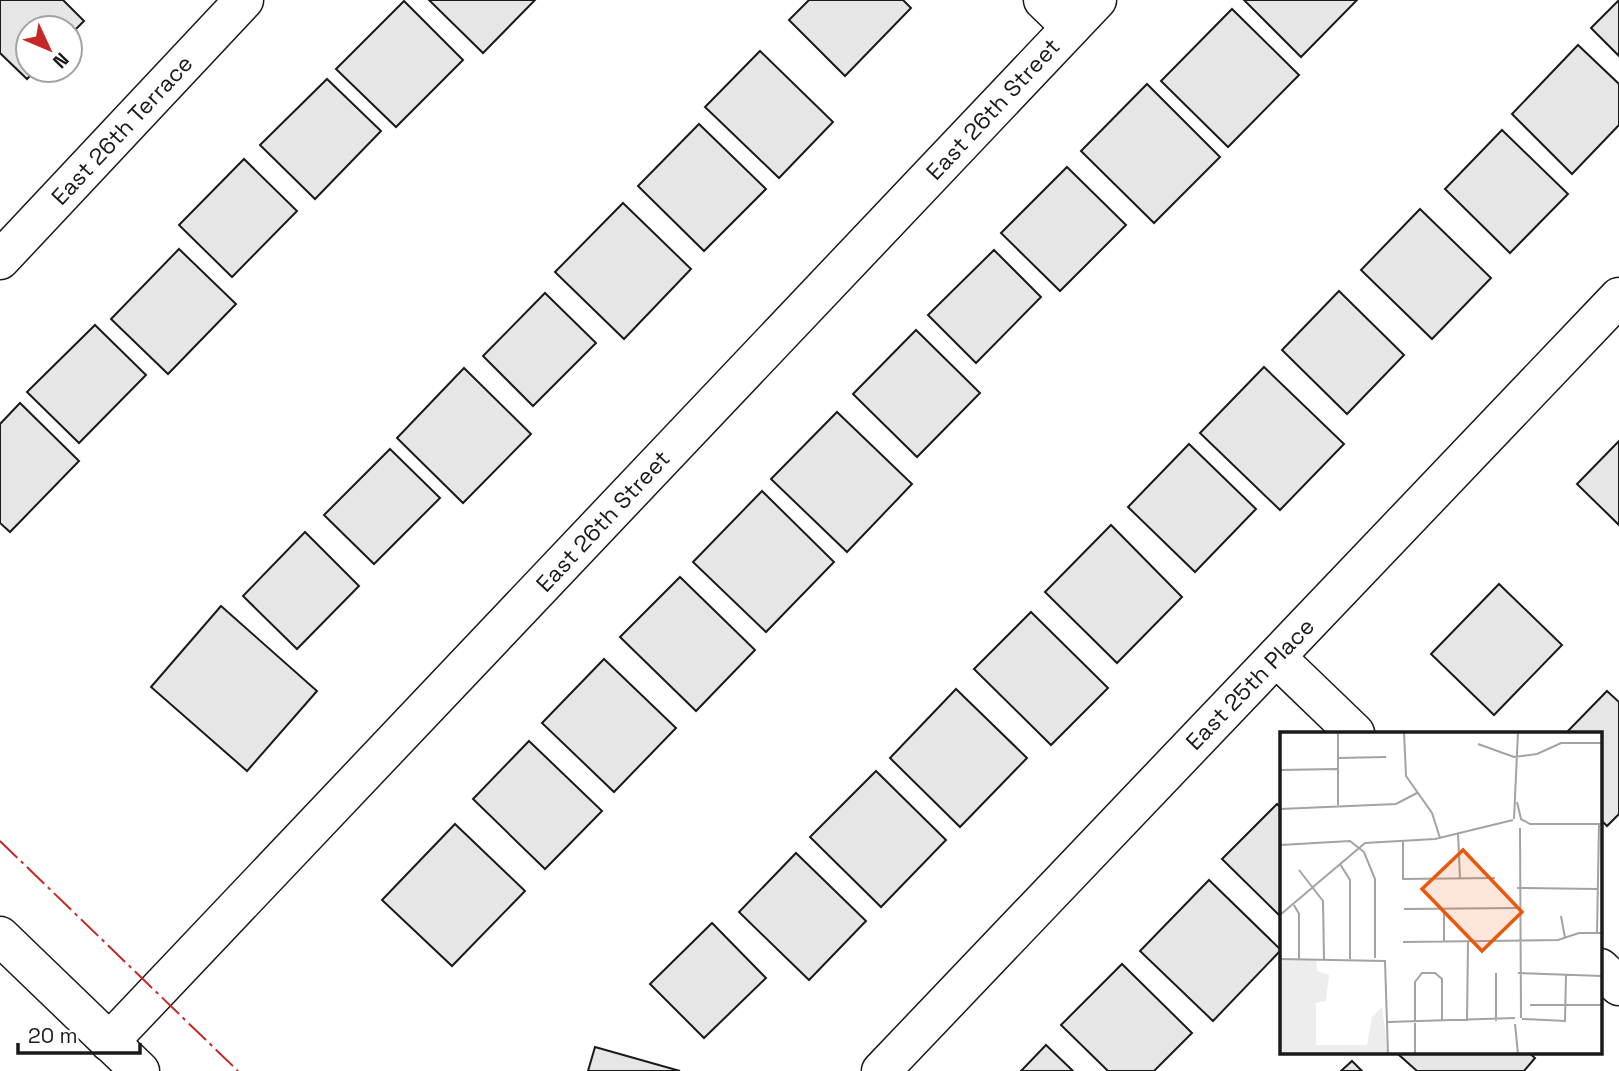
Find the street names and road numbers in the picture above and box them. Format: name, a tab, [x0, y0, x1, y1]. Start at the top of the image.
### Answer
street label: East 26th Street	[920, 32, 1066, 186]
street label: East 26th Terrace	[45, 49, 199, 211]
street label: East 26th Street	[530, 444, 676, 598]
street label: East 25th Place	[1179, 612, 1321, 756]

